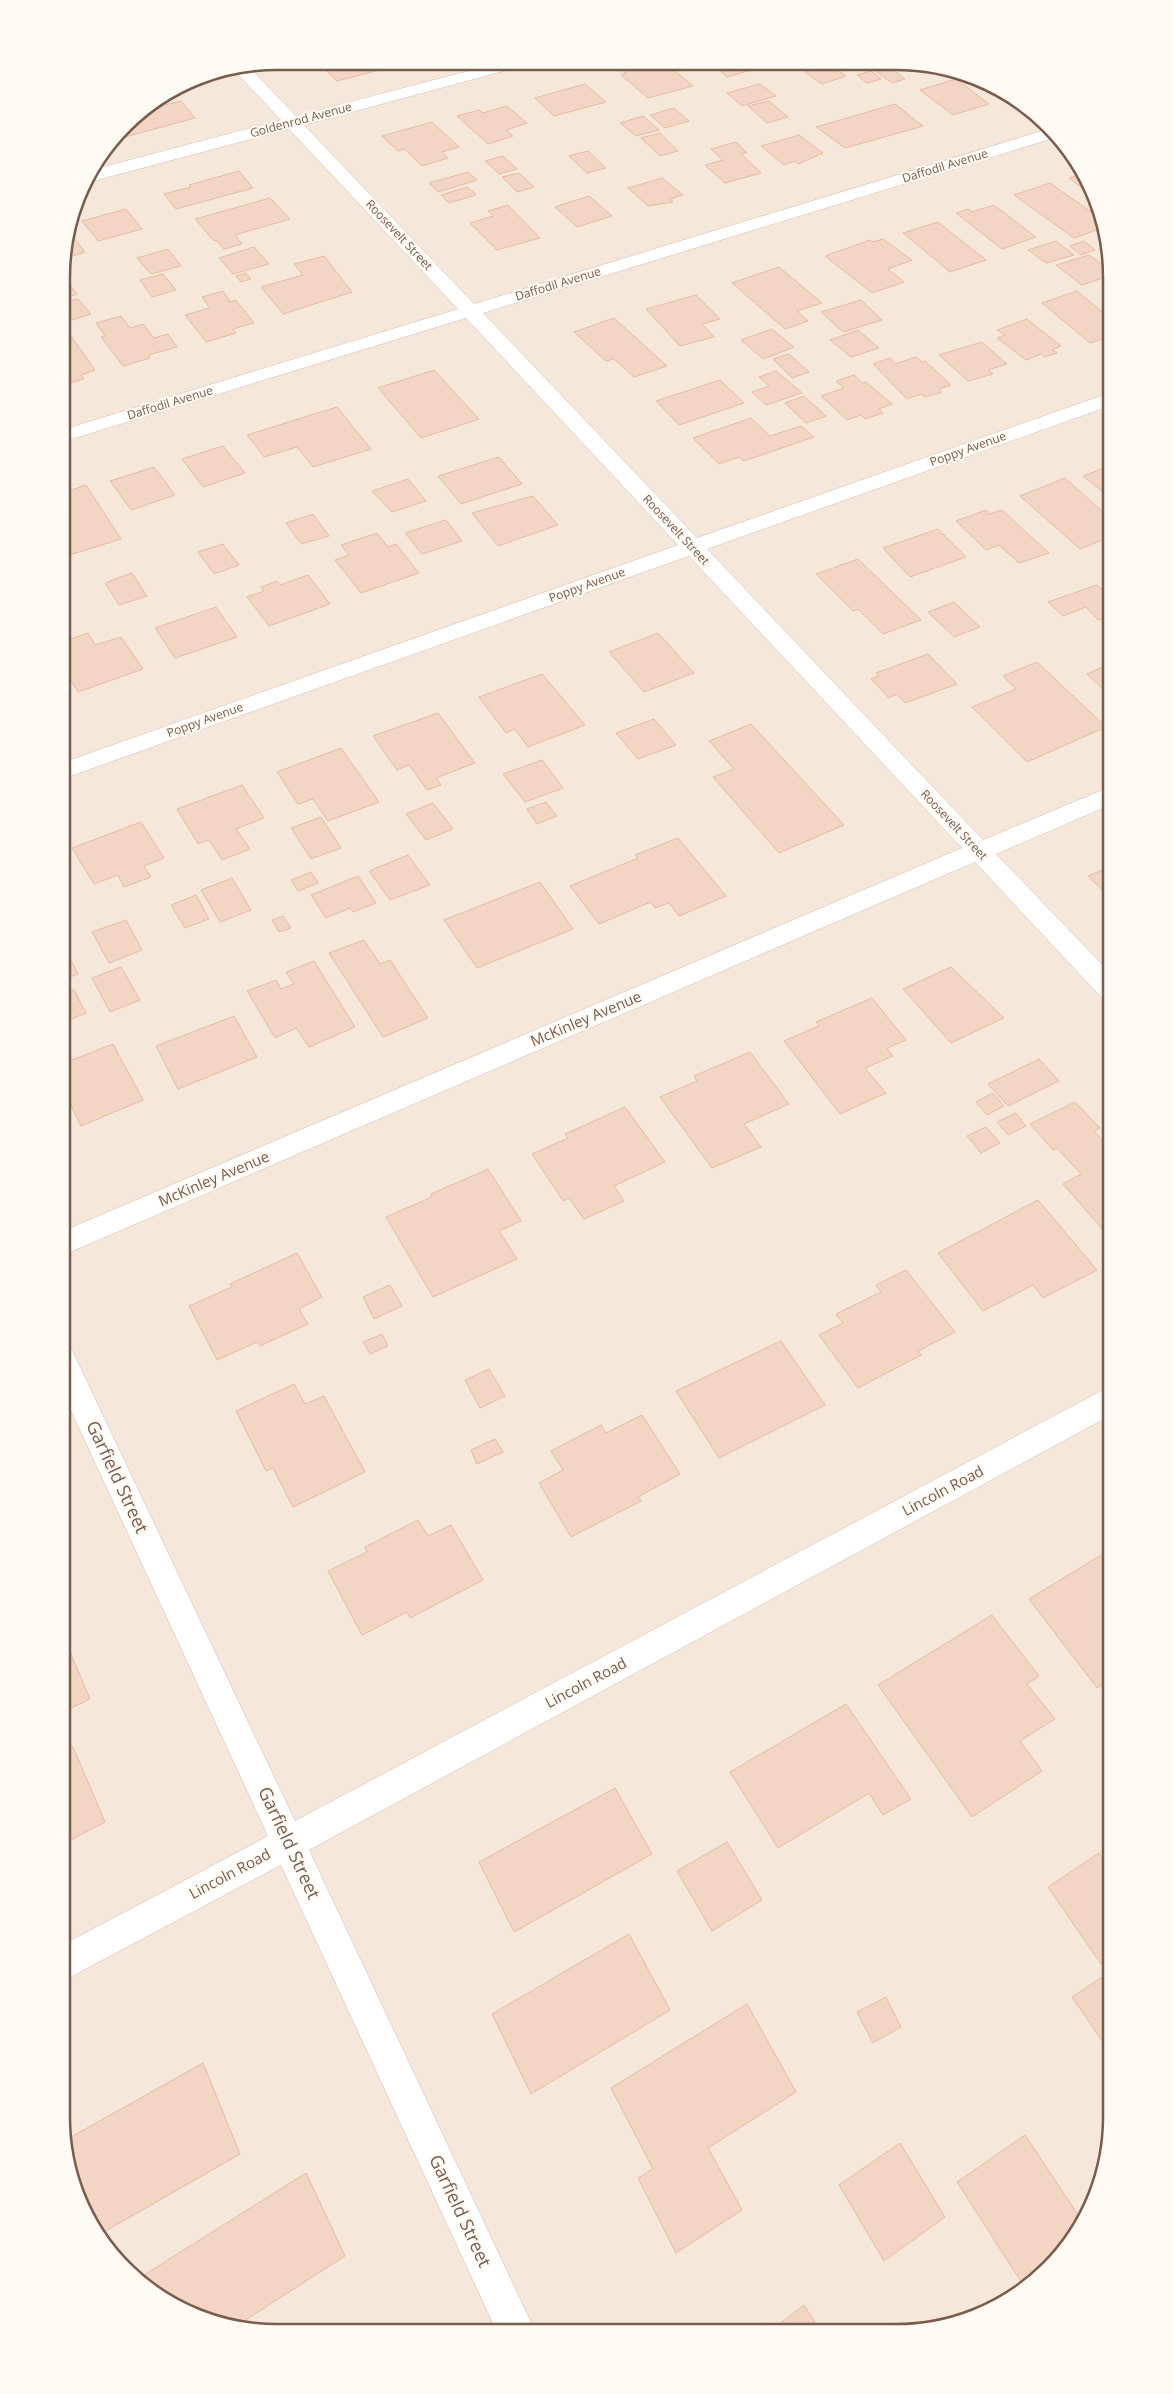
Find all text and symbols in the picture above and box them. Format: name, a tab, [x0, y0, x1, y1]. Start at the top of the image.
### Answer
street label: Goldenrod Avenue	[248, 98, 354, 141]
street label: Daffodil Avenue	[900, 144, 990, 187]
street label: Roosevelt Street	[362, 196, 437, 274]
street label: Daffodil Avenue	[513, 262, 603, 305]
street label: Daffodil Avenue	[125, 381, 215, 424]
street label: Poppy Avenue	[927, 427, 1009, 470]
street label: Roosevelt Street	[639, 491, 714, 569]
street label: Poppy Avenue	[546, 563, 628, 606]
street label: Poppy Avenue	[164, 698, 246, 741]
street label: Roosevelt Street	[917, 786, 992, 864]
street label: McKinley Avenue	[527, 986, 644, 1050]
street label: McKinley Avenue	[155, 1146, 272, 1210]
street label: Garfield Street	[81, 1416, 154, 1537]
street label: Lincoln Road	[898, 1460, 987, 1520]
street label: Lincoln Road	[541, 1652, 630, 1712]
street label: Garfield Street	[253, 1782, 326, 1903]
street label: Lincoln Road	[185, 1843, 274, 1903]
street label: Garfield Street	[424, 2150, 497, 2271]

